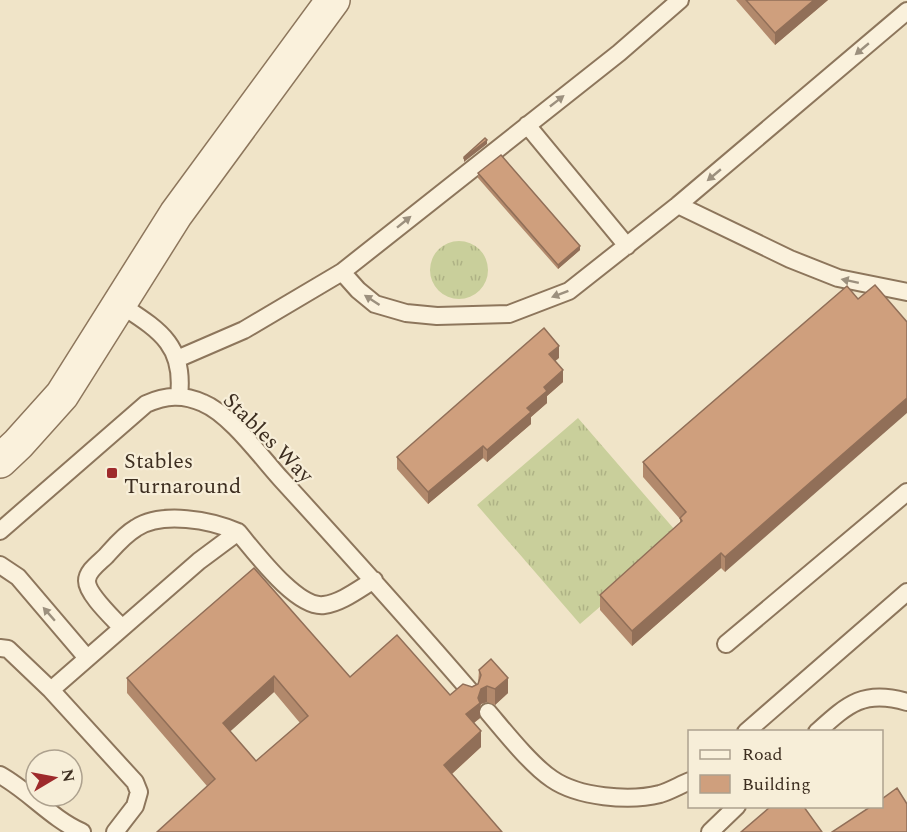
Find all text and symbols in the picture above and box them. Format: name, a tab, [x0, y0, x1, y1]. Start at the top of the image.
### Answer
one-way arrow	[854, 42, 870, 55]
one-way arrow	[550, 96, 565, 108]
one-way arrow	[707, 168, 722, 181]
one-way arrow	[396, 215, 412, 228]
one-way arrow	[840, 275, 859, 285]
one-way arrow	[551, 290, 569, 300]
one-way arrow	[364, 295, 380, 306]
street label: Stables Way	[215, 385, 322, 492]
place label: Stables Turnaround	[124, 445, 241, 503]
marker: Stables Turnaround	[105, 466, 119, 480]
one-way arrow	[43, 607, 56, 622]
legend	[688, 730, 883, 808]
text: Road	[742, 741, 783, 768]
north arrow	[24, 748, 84, 808]
text: N	[55, 767, 81, 784]
text: Building	[742, 771, 811, 798]

